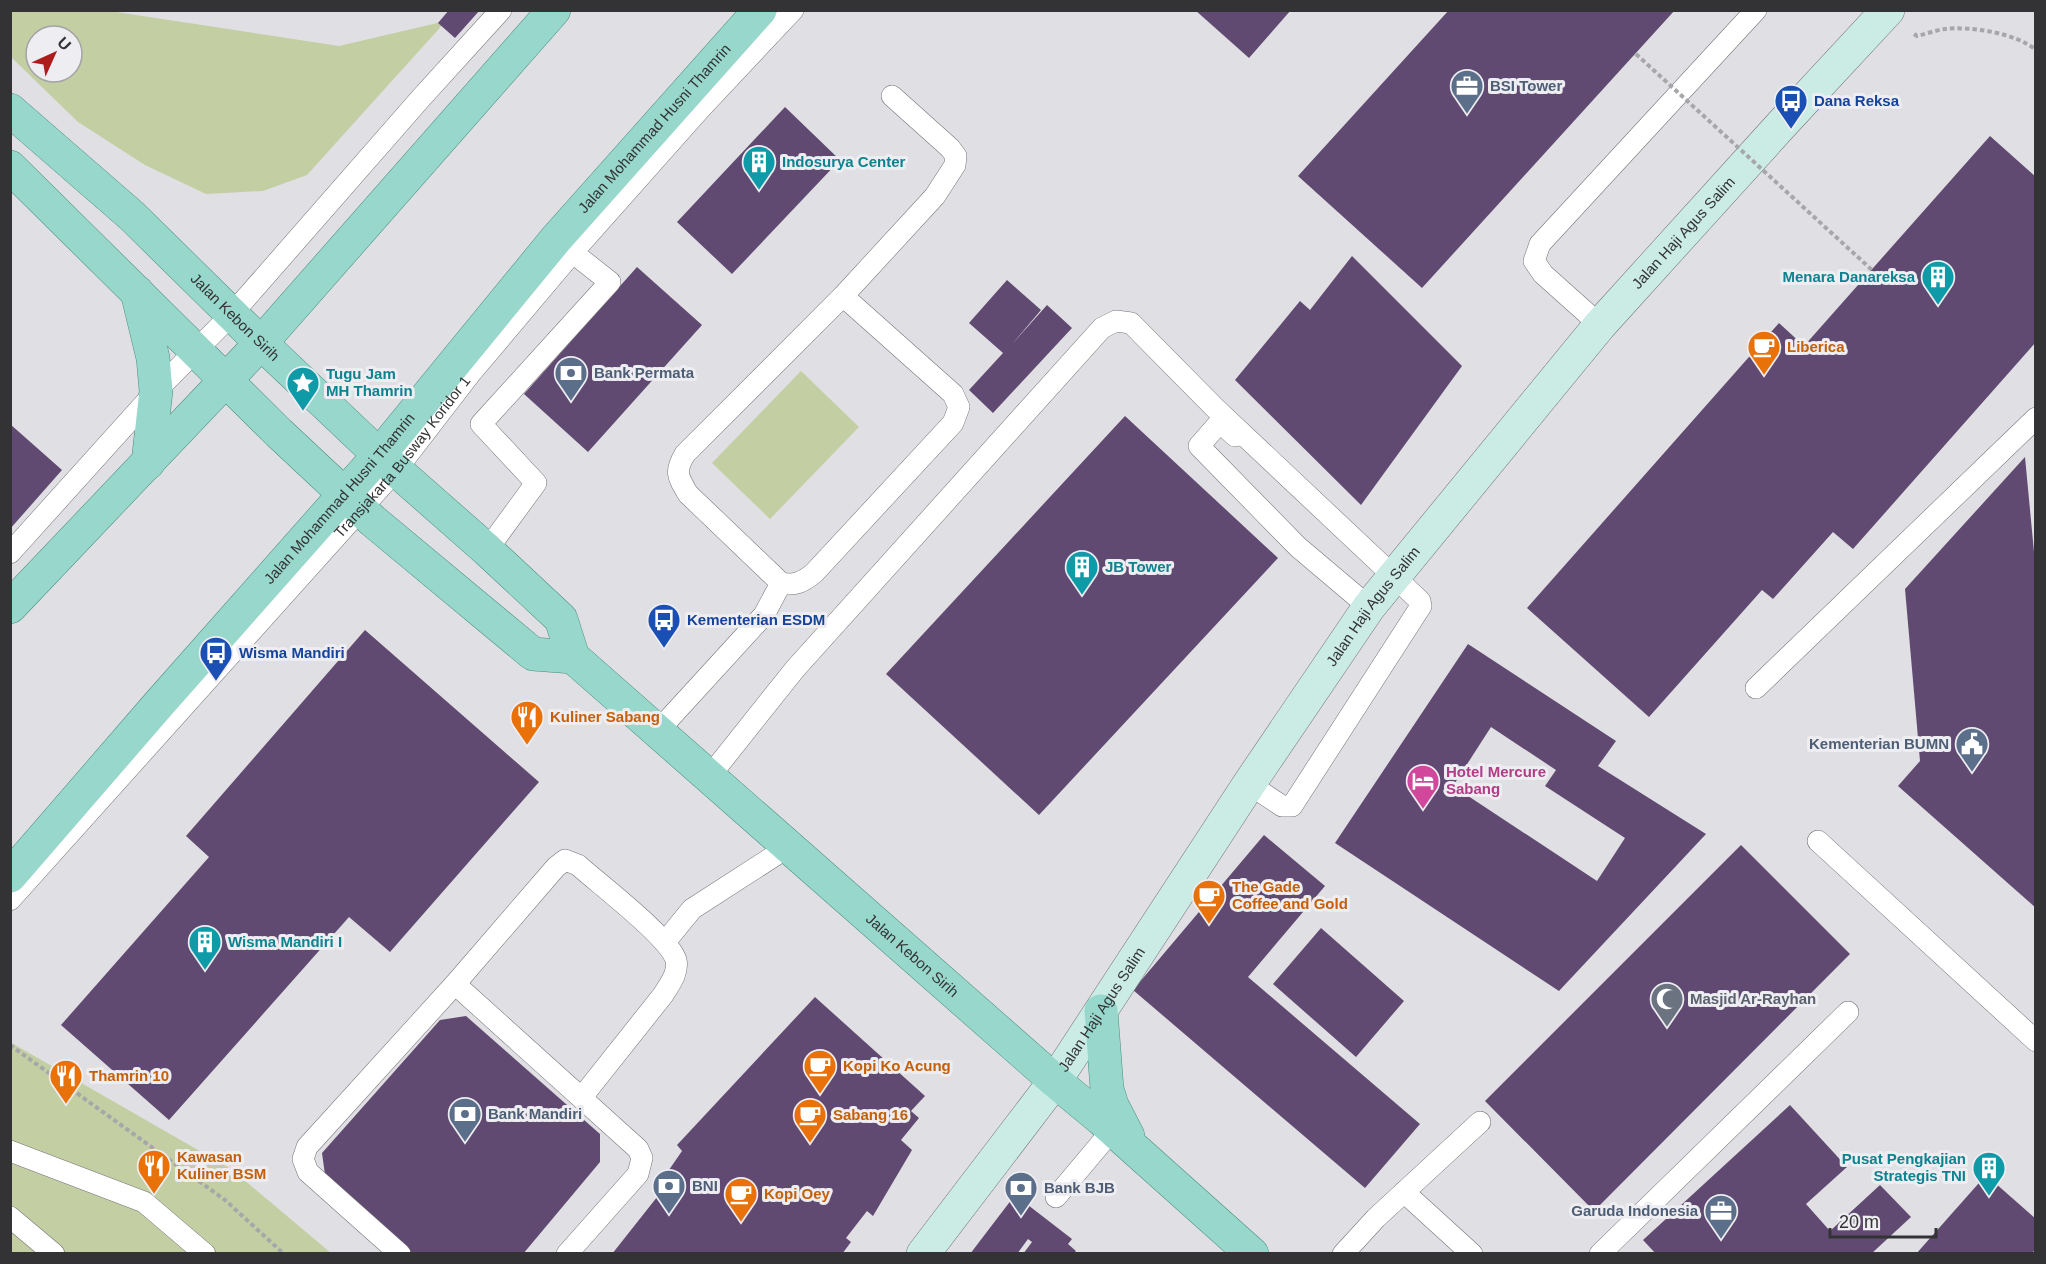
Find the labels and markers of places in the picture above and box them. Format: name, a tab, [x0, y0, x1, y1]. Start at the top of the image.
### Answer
office icon: BSI Tower	[1449, 68, 1485, 115]
place label: BSI Tower	[1490, 77, 1562, 94]
bus stop icon: Dana Reksa	[1773, 83, 1809, 130]
place label: Dana Reksa	[1814, 92, 1900, 109]
building icon: Indosurya Center	[741, 144, 777, 191]
place label: Indosurya Center	[782, 153, 906, 170]
building icon: Menara Danareksa	[1920, 259, 1956, 306]
place label: Menara Danareksa	[1782, 268, 1916, 285]
cafe icon: Liberica	[1746, 329, 1782, 376]
place label: Liberica	[1787, 338, 1845, 355]
bank icon: Bank Permata	[553, 355, 589, 402]
place label: Bank Permata	[594, 364, 695, 381]
place icon: Tugu Jam MH Thamrin	[285, 365, 321, 412]
place label: Tugu Jam MH Thamrin	[326, 365, 413, 399]
building icon: JB Tower	[1064, 549, 1100, 596]
place label: JB Tower	[1105, 558, 1172, 575]
bus stop icon: Kementerian ESDM	[646, 602, 682, 649]
place label: Kementerian ESDM	[687, 611, 825, 628]
bus stop icon: Wisma Mandiri	[198, 635, 234, 682]
place label: Wisma Mandiri	[239, 644, 345, 661]
restaurant icon: Kuliner Sabang	[509, 699, 545, 746]
place label: Kuliner Sabang	[550, 708, 660, 725]
public building icon: Kementerian BUMN	[1954, 726, 1990, 773]
place label: Kementerian BUMN	[1809, 735, 1949, 752]
hotel icon: Hotel Mercure Sabang	[1405, 763, 1441, 810]
place label: Hotel Mercure Sabang	[1446, 763, 1546, 797]
cafe icon: The Gade Coffee and Gold	[1191, 878, 1227, 925]
place label: The Gade Coffee and Gold	[1232, 878, 1348, 912]
building icon: Wisma Mandiri I	[187, 924, 223, 971]
place label: Wisma Mandiri I	[228, 933, 342, 950]
mosque icon: Masjid Ar-Rayhan	[1649, 981, 1685, 1028]
place label: Masjid Ar-Rayhan	[1690, 990, 1816, 1007]
cafe icon: Kopi Ko Acung	[802, 1048, 838, 1095]
place label: Kopi Ko Acung	[843, 1057, 951, 1074]
restaurant icon: Thamrin 10	[48, 1058, 84, 1105]
place label: Thamrin 10	[89, 1067, 169, 1084]
bank icon: Bank Mandiri	[447, 1096, 483, 1143]
cafe icon: Sabang 16	[792, 1097, 828, 1144]
place label: Bank Mandiri	[488, 1105, 582, 1122]
place label: Sabang 16	[833, 1106, 908, 1123]
restaurant icon: Kawasan Kuliner BSM	[136, 1148, 172, 1195]
place label: Kawasan Kuliner BSM	[177, 1148, 266, 1182]
place label: Pusat Pengkajian Strategis TNI	[1842, 1150, 1966, 1184]
building icon: Pusat Pengkajian Strategis TNI	[1971, 1150, 2007, 1197]
bank icon: BNI	[651, 1168, 687, 1215]
bank icon: Bank BJB	[1003, 1170, 1039, 1217]
cafe icon: Kopi Oey	[723, 1176, 759, 1223]
place label: BNI	[692, 1177, 718, 1194]
place label: Bank BJB	[1044, 1179, 1115, 1196]
place label: Kopi Oey	[764, 1185, 831, 1202]
office icon: Garuda Indonesia	[1703, 1193, 1739, 1240]
place label: Garuda Indonesia	[1571, 1202, 1699, 1219]

